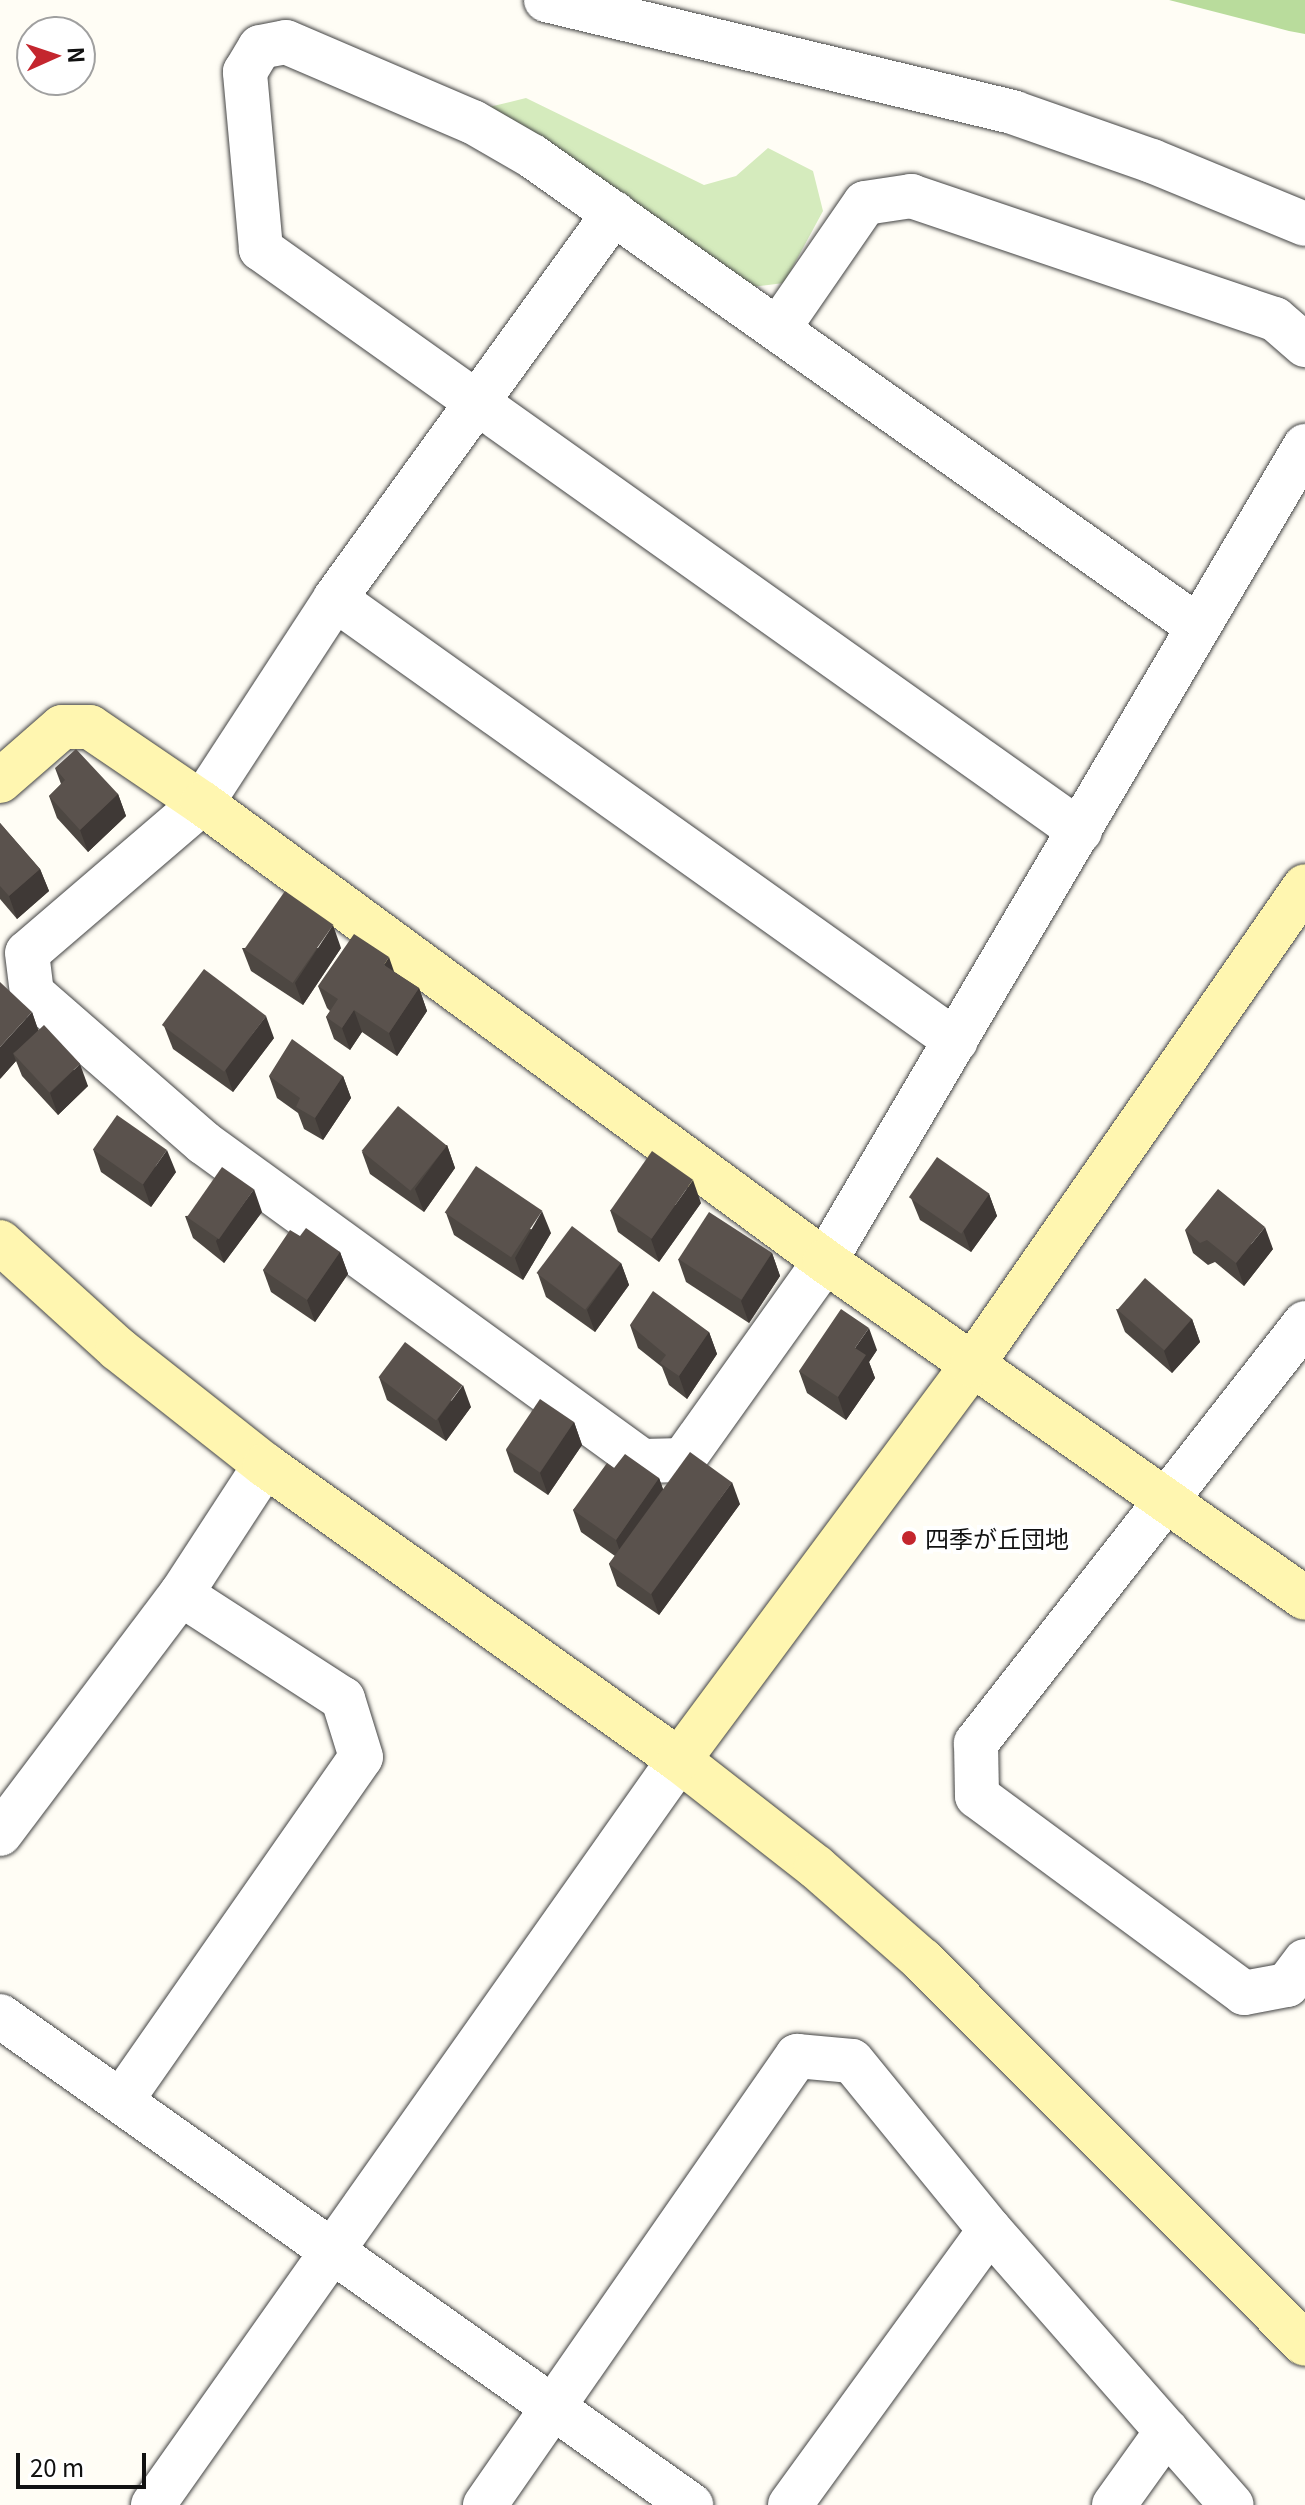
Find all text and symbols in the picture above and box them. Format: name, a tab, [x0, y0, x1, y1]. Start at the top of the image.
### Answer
north arrow	[16, 16, 96, 96]
text: N	[62, 46, 94, 64]
place label: 四季が丘団地	[925, 1524, 1069, 1552]
marker: 四季が丘団地	[900, 1529, 918, 1547]
scale bar	[20, 2437, 150, 2487]
text: 20 m	[30, 2449, 84, 2484]

